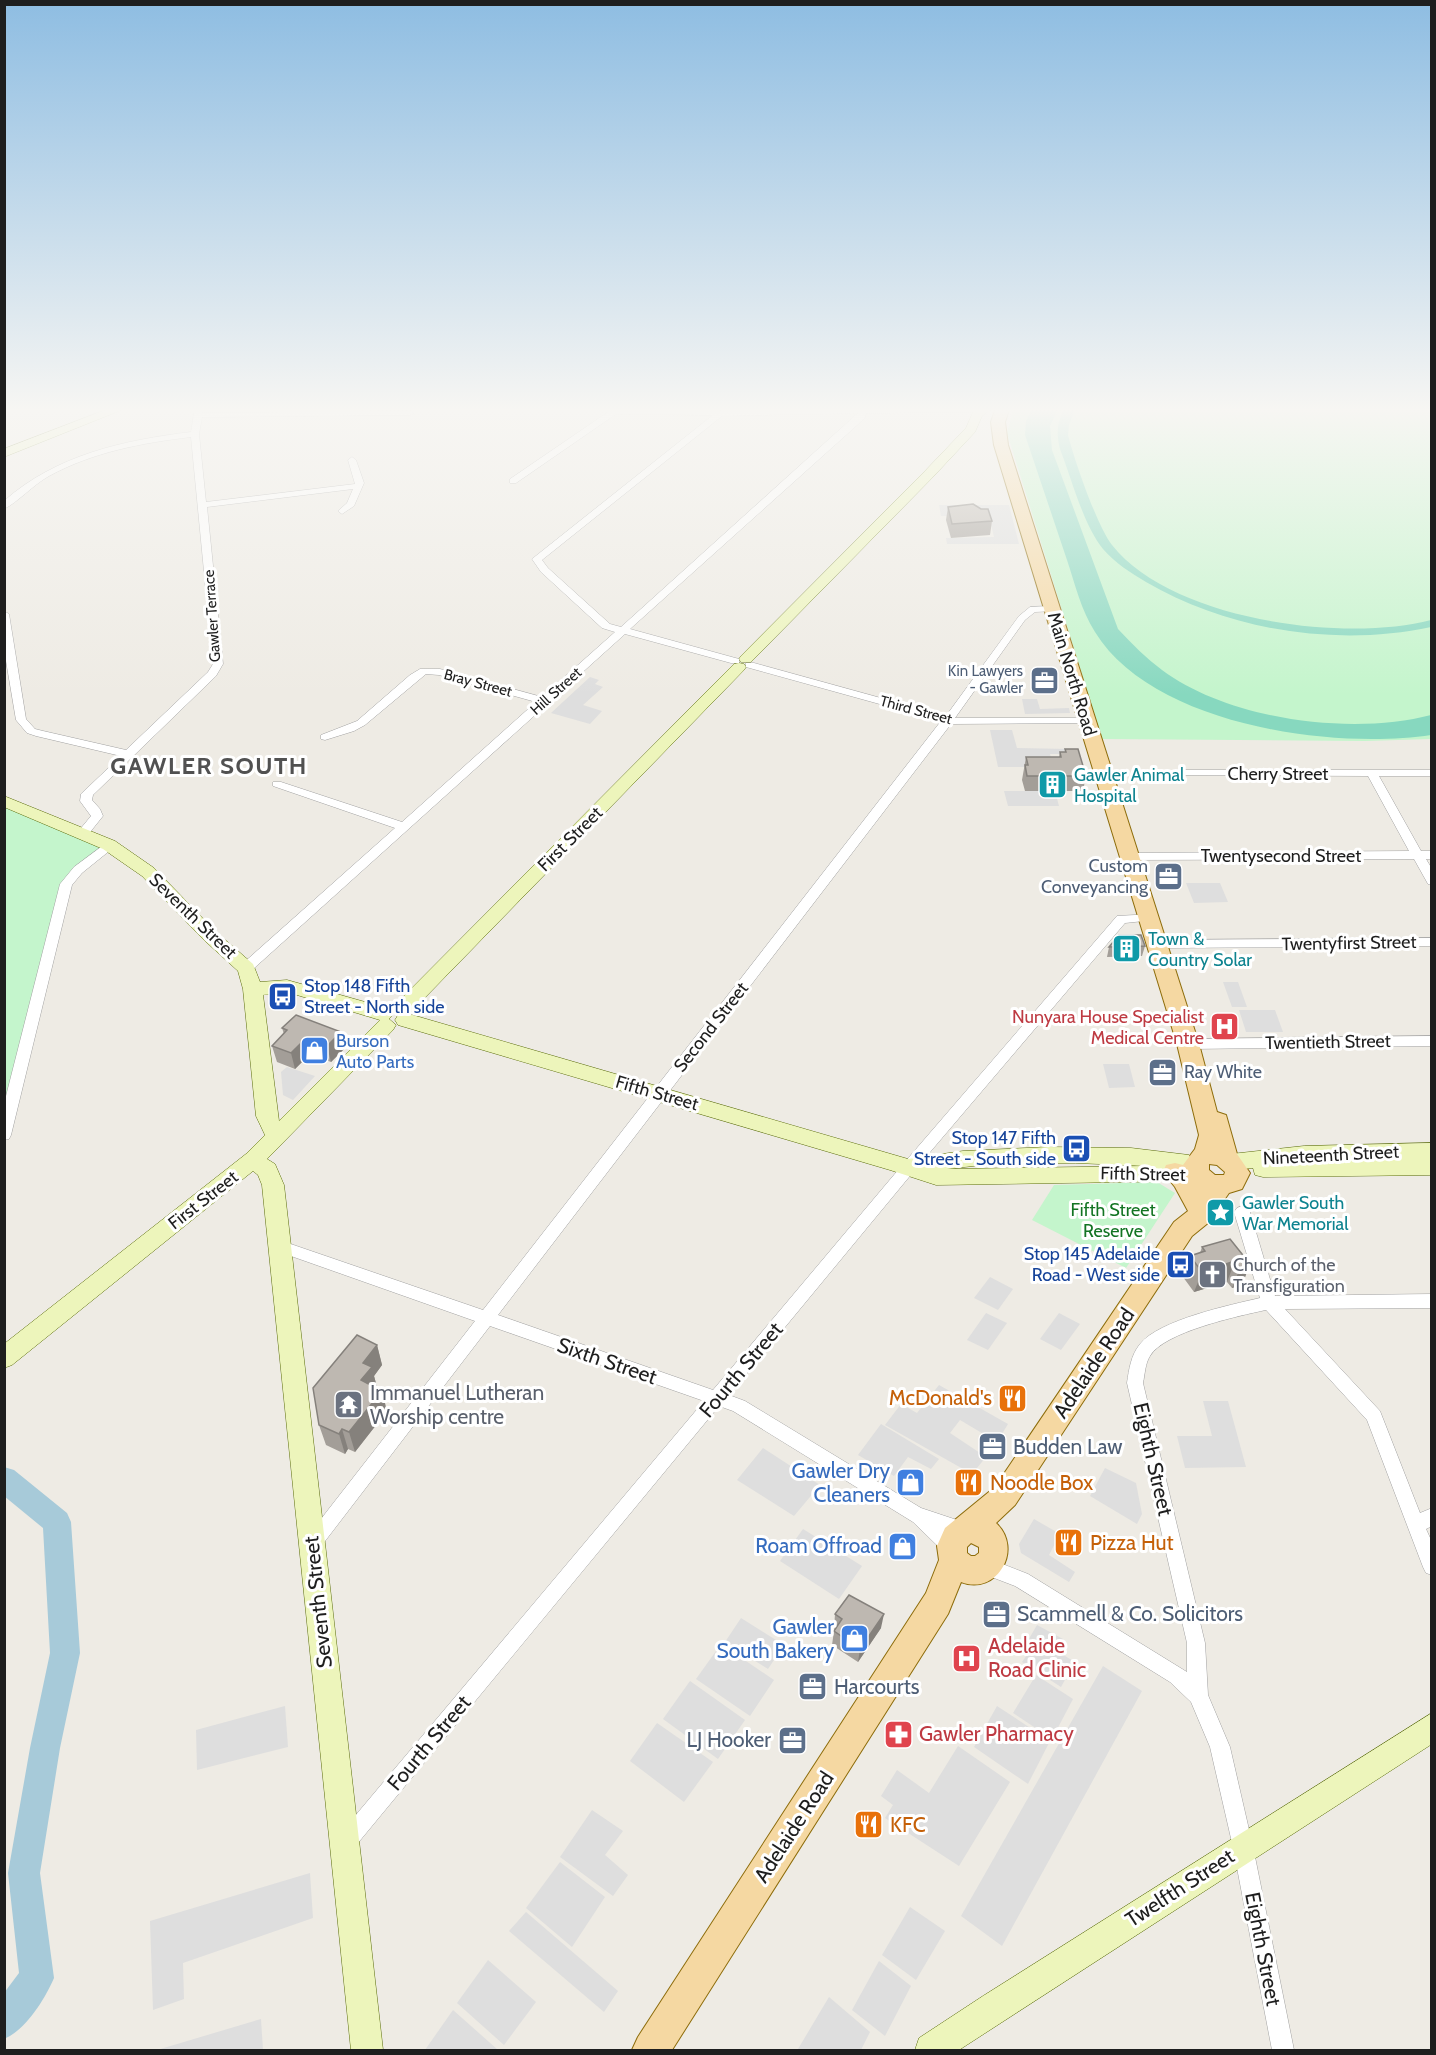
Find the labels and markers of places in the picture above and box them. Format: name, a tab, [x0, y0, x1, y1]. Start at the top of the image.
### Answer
place label: Kin Lawyers - Gawler	[948, 662, 1023, 697]
office icon: Kin Lawyers - Gawler	[1028, 664, 1060, 696]
place label: Gawler Animal Hospital	[1074, 764, 1185, 807]
building icon: Gawler Animal Hospital	[1037, 769, 1069, 801]
place label: Custom Conveyancing	[1041, 855, 1149, 898]
office icon: Custom Conveyancing	[1153, 860, 1185, 892]
place label: Town & Country Solar	[1148, 928, 1252, 971]
building icon: Town & Country Solar	[1111, 933, 1143, 965]
place label: Stop 148 Fifth Street - North side	[304, 975, 444, 1018]
bus stop icon: Stop 148 Fifth Street - North side	[267, 980, 299, 1012]
place label: Nunyara House Specialist Medical Centre	[1012, 1006, 1204, 1049]
hospital icon: Nunyara House Specialist Medical Centre	[1209, 1011, 1241, 1043]
place label: Burson Auto Parts	[336, 1030, 414, 1073]
shop icon: Burson Auto Parts	[299, 1035, 331, 1067]
office icon: Ray White	[1147, 1056, 1179, 1088]
place label: Ray White	[1184, 1061, 1262, 1083]
place label: Stop 147 Fifth Street - South side	[914, 1127, 1056, 1170]
bus stop icon: Stop 147 Fifth Street - South side	[1061, 1132, 1093, 1164]
place label: Gawler South War Memorial	[1242, 1192, 1349, 1235]
place icon: Gawler South War Memorial	[1205, 1197, 1237, 1229]
place label: Stop 145 Adelaide Road - West side	[1024, 1243, 1160, 1286]
bus stop icon: Stop 145 Adelaide Road - West side	[1165, 1248, 1197, 1280]
place label: Church of the Transfiguration	[1233, 1254, 1345, 1297]
church icon: Church of the Transfiguration	[1196, 1259, 1228, 1291]
place label: Immanuel Lutheran Worship centre	[370, 1380, 544, 1429]
restaurant icon: McDonald's	[997, 1382, 1029, 1414]
place label: McDonald's	[889, 1385, 992, 1410]
temple icon: Immanuel Lutheran Worship centre	[333, 1389, 365, 1421]
office icon: Budden Law	[976, 1431, 1008, 1463]
place label: Budden Law	[1013, 1434, 1123, 1459]
place label: Gawler Dry Cleaners	[792, 1458, 890, 1507]
shop icon: Gawler Dry Cleaners	[895, 1467, 927, 1499]
restaurant icon: Noodle Box	[953, 1467, 985, 1499]
place label: Noodle Box	[990, 1470, 1093, 1495]
restaurant icon: Pizza Hut	[1053, 1527, 1085, 1559]
shop icon: Roam Offroad	[887, 1530, 919, 1562]
place label: Pizza Hut	[1090, 1530, 1174, 1555]
place label: Roam Offroad	[755, 1533, 882, 1558]
office icon: Scammell & Co. Solicitors	[980, 1598, 1012, 1630]
place label: Scammell & Co. Solicitors	[1017, 1601, 1243, 1626]
place label: Gawler South Bakery	[716, 1614, 834, 1663]
shop icon: Gawler South Bakery	[839, 1623, 871, 1655]
place label: Adelaide Road Clinic	[988, 1633, 1086, 1682]
hospital icon: Adelaide Road Clinic	[951, 1642, 983, 1674]
office icon: Harcourts	[797, 1671, 829, 1703]
place label: Harcourts	[834, 1674, 920, 1699]
pharmacy icon: Gawler Pharmacy	[882, 1718, 914, 1750]
place label: Gawler Pharmacy	[919, 1721, 1074, 1746]
office icon: LJ Hooker	[776, 1724, 808, 1756]
place label: LJ Hooker	[686, 1727, 771, 1752]
restaurant icon: KFC	[853, 1809, 885, 1841]
place label: KFC	[890, 1812, 926, 1837]

